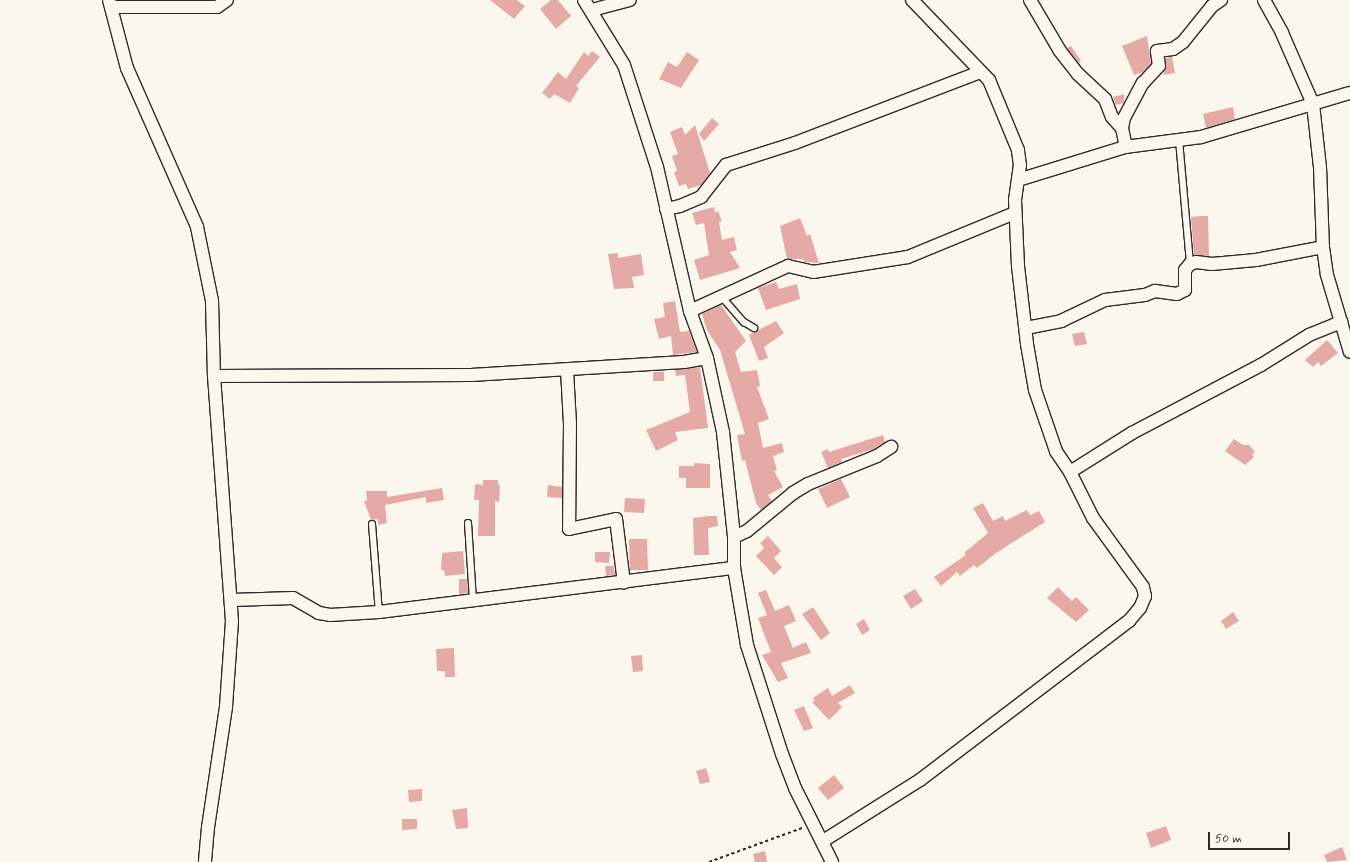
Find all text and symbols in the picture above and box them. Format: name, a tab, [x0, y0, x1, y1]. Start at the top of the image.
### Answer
scale bar	[1210, 824, 1292, 850]
text: 50 m	[1215, 831, 1242, 847]

